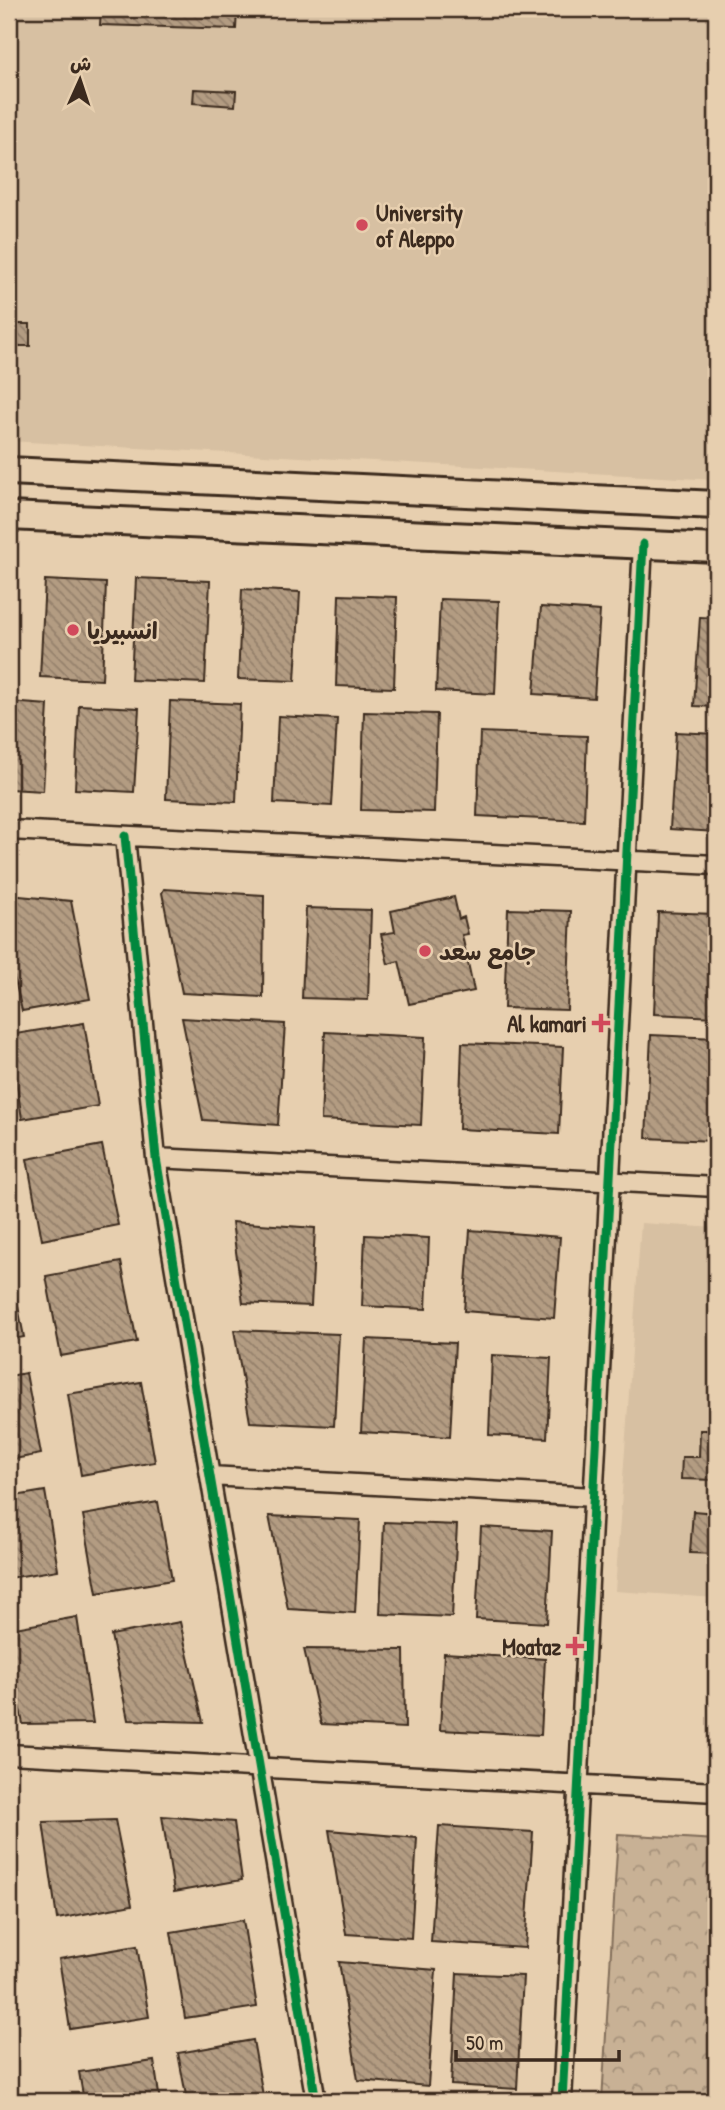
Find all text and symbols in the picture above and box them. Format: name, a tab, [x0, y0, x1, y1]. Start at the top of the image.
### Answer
north arrow	[46, 46, 116, 116]
text: ش	[70, 49, 92, 77]
place label: University of Aleppo	[376, 197, 463, 255]
marker: University of Aleppo	[354, 217, 370, 233]
place label: انسبيريا	[87, 615, 158, 646]
marker: انسبيريا	[65, 622, 81, 638]
place label: جامع سعد	[439, 936, 536, 969]
marker: جامع سعد	[417, 943, 433, 959]
place label: Al kamari	[507, 1008, 587, 1039]
marker: Al kamari	[593, 1015, 609, 1031]
place label: Moataz	[502, 1631, 561, 1662]
marker: Moataz	[567, 1638, 583, 1654]
scale bar	[456, 2019, 618, 2063]
text: 50 m	[466, 2028, 503, 2057]

